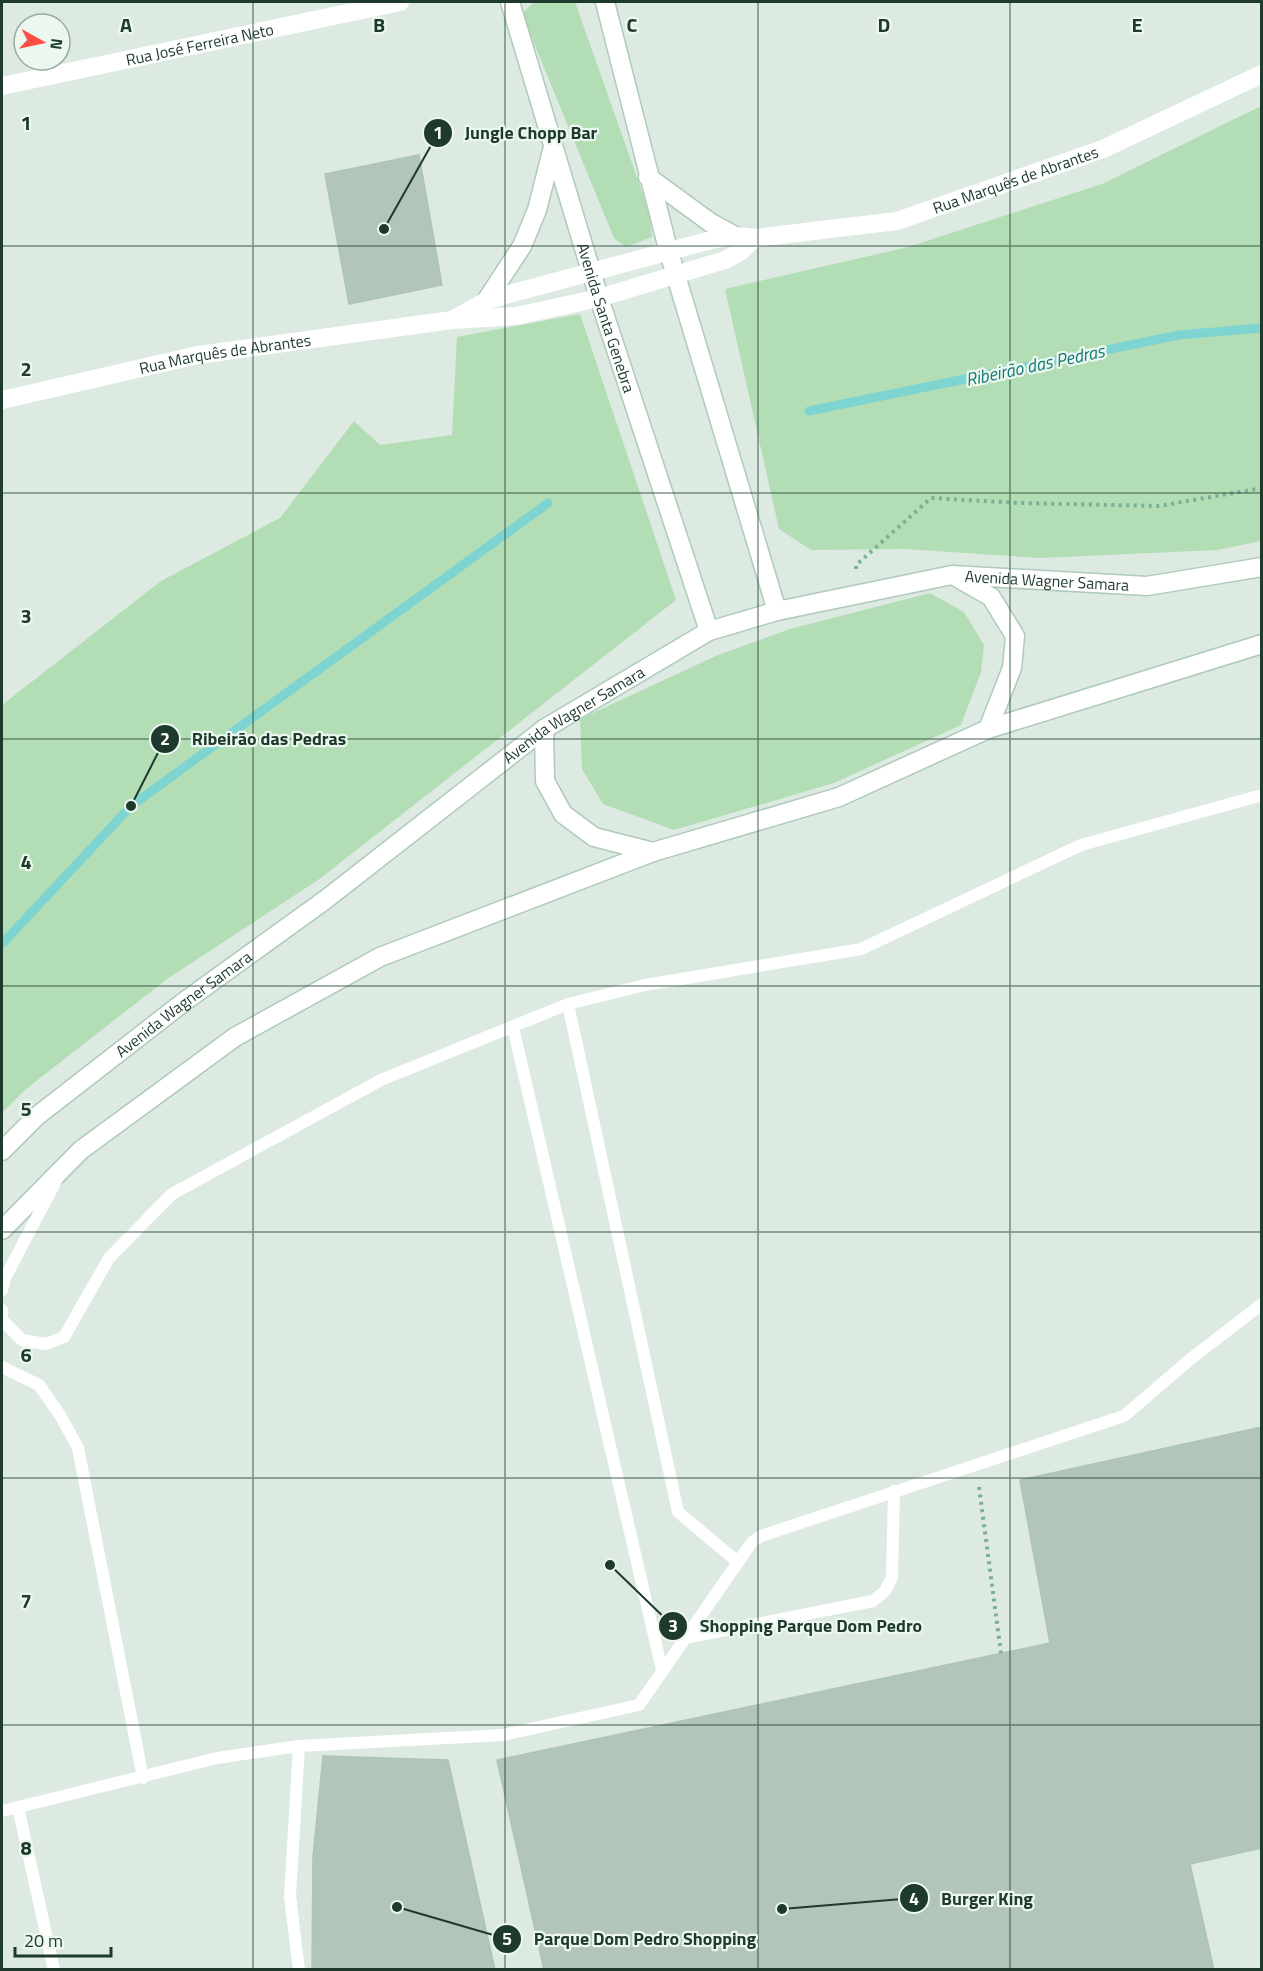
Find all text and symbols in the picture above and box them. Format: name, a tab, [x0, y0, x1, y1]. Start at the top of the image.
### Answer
text: A	[120, 9, 132, 40]
text: B	[373, 9, 385, 40]
text: C	[627, 9, 638, 40]
text: D	[878, 9, 890, 40]
text: E	[1131, 9, 1143, 40]
north arrow	[12, 12, 72, 72]
street label: Rua José Ferreira Neto	[123, 17, 276, 72]
text: N	[44, 37, 70, 51]
text: 1	[20, 107, 32, 138]
callout: Jungle Chopp Bar	[423, 115, 610, 151]
text: 1	[433, 119, 443, 146]
text: Jungle Chopp Bar	[465, 119, 598, 146]
street label: Rua Marquês de Abrantes	[929, 140, 1102, 220]
street label: Avenida Santa Genebra	[571, 240, 641, 396]
street label: Rua Marquês de Abrantes	[137, 328, 312, 380]
water label: Ribeirão das Pedras	[963, 337, 1108, 393]
text: 2	[20, 353, 32, 384]
street label: Avenida Wagner Samara	[964, 564, 1130, 597]
text: 3	[20, 600, 32, 631]
street label: Avenida Wagner Samara	[497, 660, 649, 769]
callout: Ribeirão das Pedras	[150, 721, 358, 757]
text: 2	[160, 725, 170, 752]
text: Ribeirão das Pedras	[192, 725, 346, 752]
text: 4	[20, 846, 32, 877]
street label: Avenida Wagner Samara	[110, 945, 256, 1063]
text: 5	[20, 1093, 32, 1124]
text: 6	[20, 1339, 32, 1370]
text: 7	[20, 1585, 32, 1616]
callout: Shopping Parque Dom Pedro	[658, 1608, 934, 1644]
text: 3	[668, 1612, 678, 1639]
text: Shopping Parque Dom Pedro	[700, 1612, 922, 1639]
text: 8	[20, 1832, 32, 1863]
callout: Burger King	[899, 1880, 1045, 1916]
text: 4	[909, 1885, 919, 1912]
text: Burger King	[941, 1885, 1033, 1912]
scale bar	[15, 1920, 111, 1958]
callout: Parque Dom Pedro Shopping	[492, 1921, 768, 1957]
text: 5	[502, 1925, 512, 1952]
text: Parque Dom Pedro Shopping	[534, 1925, 757, 1952]
text: 20 m	[24, 1927, 63, 1954]

